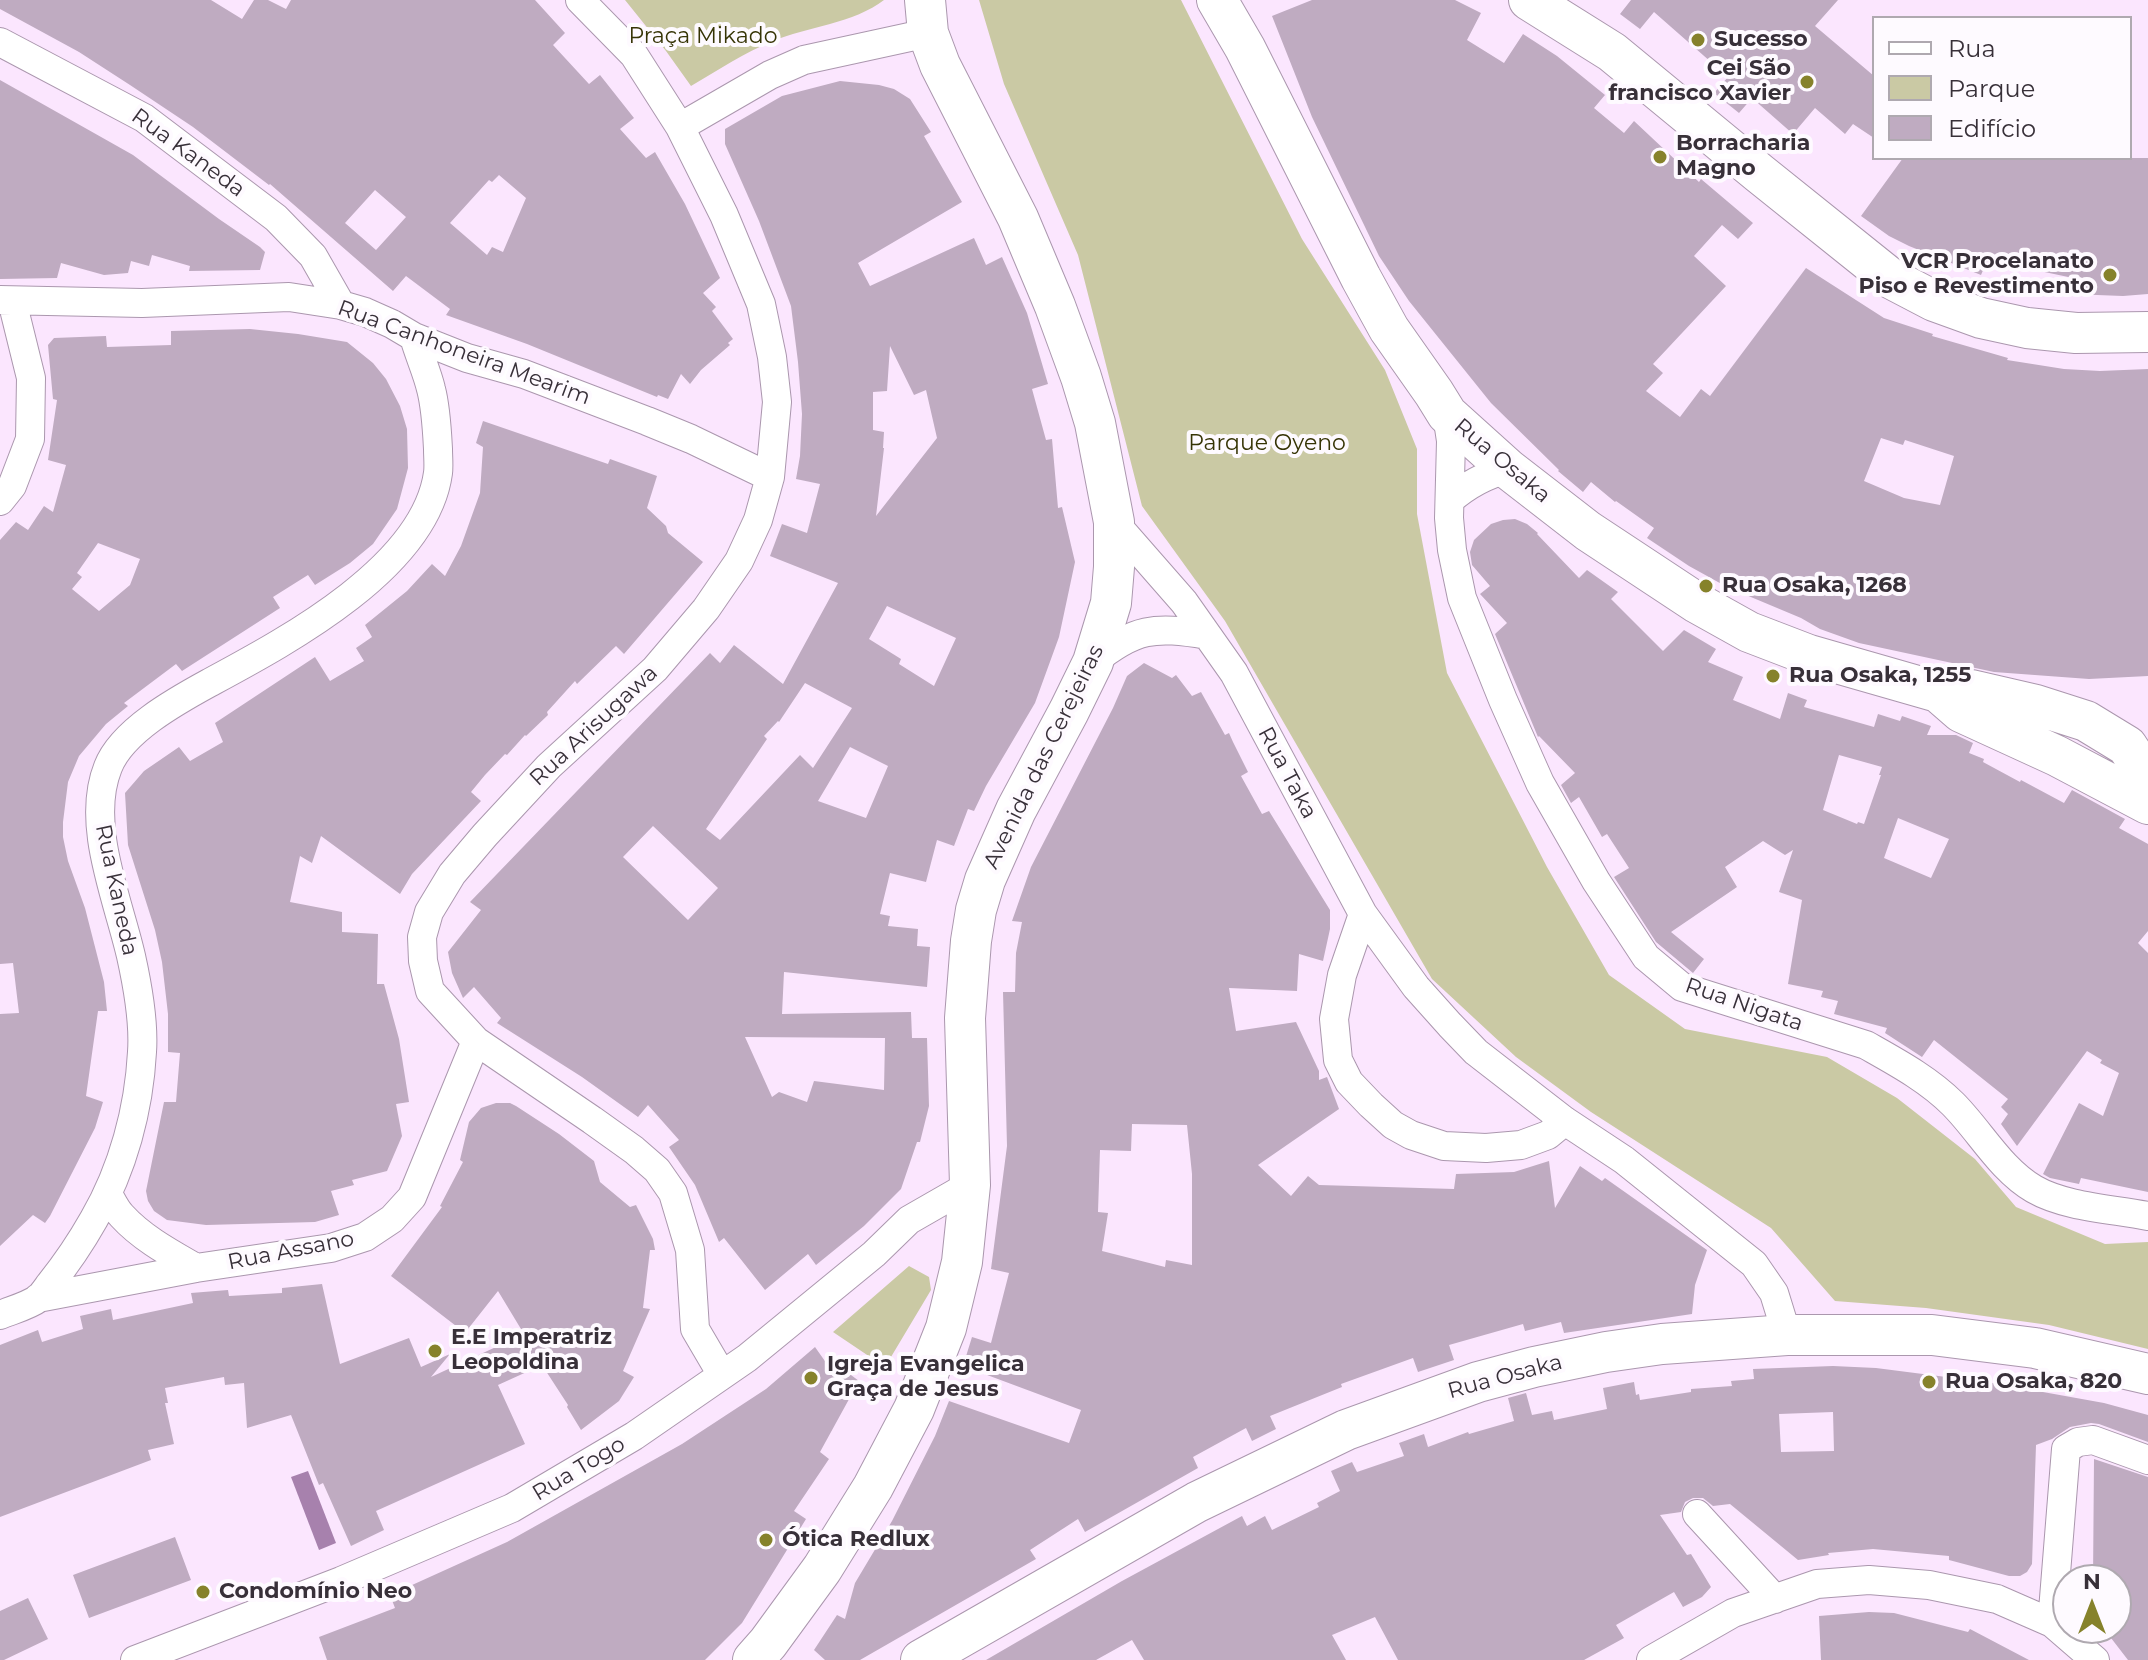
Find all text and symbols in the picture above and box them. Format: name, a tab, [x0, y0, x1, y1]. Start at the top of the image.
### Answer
legend	[1872, 16, 2132, 160]
park label: Praça Mikado	[629, 24, 777, 50]
place label: Sucesso	[1714, 27, 1808, 53]
marker: Sucesso	[1689, 31, 1707, 49]
text: Rua	[1948, 34, 1996, 63]
place label: Cei São francisco Xavier	[1608, 56, 1791, 108]
marker: Cei São francisco Xavier	[1798, 73, 1816, 91]
text: Parque	[1948, 74, 2035, 103]
street label: Rua Kaneda	[126, 103, 250, 203]
text: Edifício	[1948, 114, 2036, 143]
place label: Borracharia Magno	[1676, 131, 1810, 182]
marker: Borracharia Magno	[1651, 148, 1669, 166]
place label: VCR Procelanato Piso e Revestimento	[1859, 249, 2094, 300]
marker: VCR Procelanato Piso e Revestimento	[2101, 266, 2119, 284]
street label: Rua Canhoneira Mearim	[334, 295, 594, 411]
street label: Rua Osaka	[1449, 413, 1555, 509]
park label: Parque Oyeno	[1188, 431, 1346, 457]
place label: Rua Osaka, 1268	[1722, 573, 1907, 599]
marker: Rua Osaka, 1268	[1697, 577, 1715, 595]
street label: Avenida das Cerejeiras	[978, 641, 1110, 873]
street label: Rua Arisugawa	[525, 660, 663, 792]
place label: Rua Osaka, 1255	[1789, 663, 1971, 689]
marker: Rua Osaka, 1255	[1764, 667, 1782, 685]
street label: Rua Taka	[1252, 723, 1322, 823]
street label: Rua Kaneda	[89, 822, 143, 958]
street label: Rua Nigata	[1682, 973, 1806, 1037]
street label: Rua Assano	[226, 1226, 356, 1276]
place label: E.E Imperatriz Leopoldina	[451, 1325, 612, 1376]
marker: E.E Imperatriz Leopoldina	[426, 1342, 444, 1360]
street label: Rua Osaka	[1445, 1349, 1565, 1405]
place label: Igreja Evangelica Graça de Jesus	[827, 1352, 1024, 1404]
marker: Igreja Evangelica Graça de Jesus	[802, 1369, 820, 1387]
place label: Rua Osaka, 820	[1945, 1369, 2122, 1395]
marker: Rua Osaka, 820	[1920, 1373, 1938, 1391]
street label: Rua Togo	[528, 1431, 630, 1507]
place label: Ótica Redlux	[782, 1527, 930, 1553]
marker: Ótica Redlux	[757, 1531, 775, 1549]
north arrow	[2052, 1564, 2132, 1644]
text: N	[2083, 1568, 2101, 1595]
place label: Condomínio Neo	[219, 1579, 412, 1605]
marker: Condomínio Neo	[194, 1583, 212, 1601]

